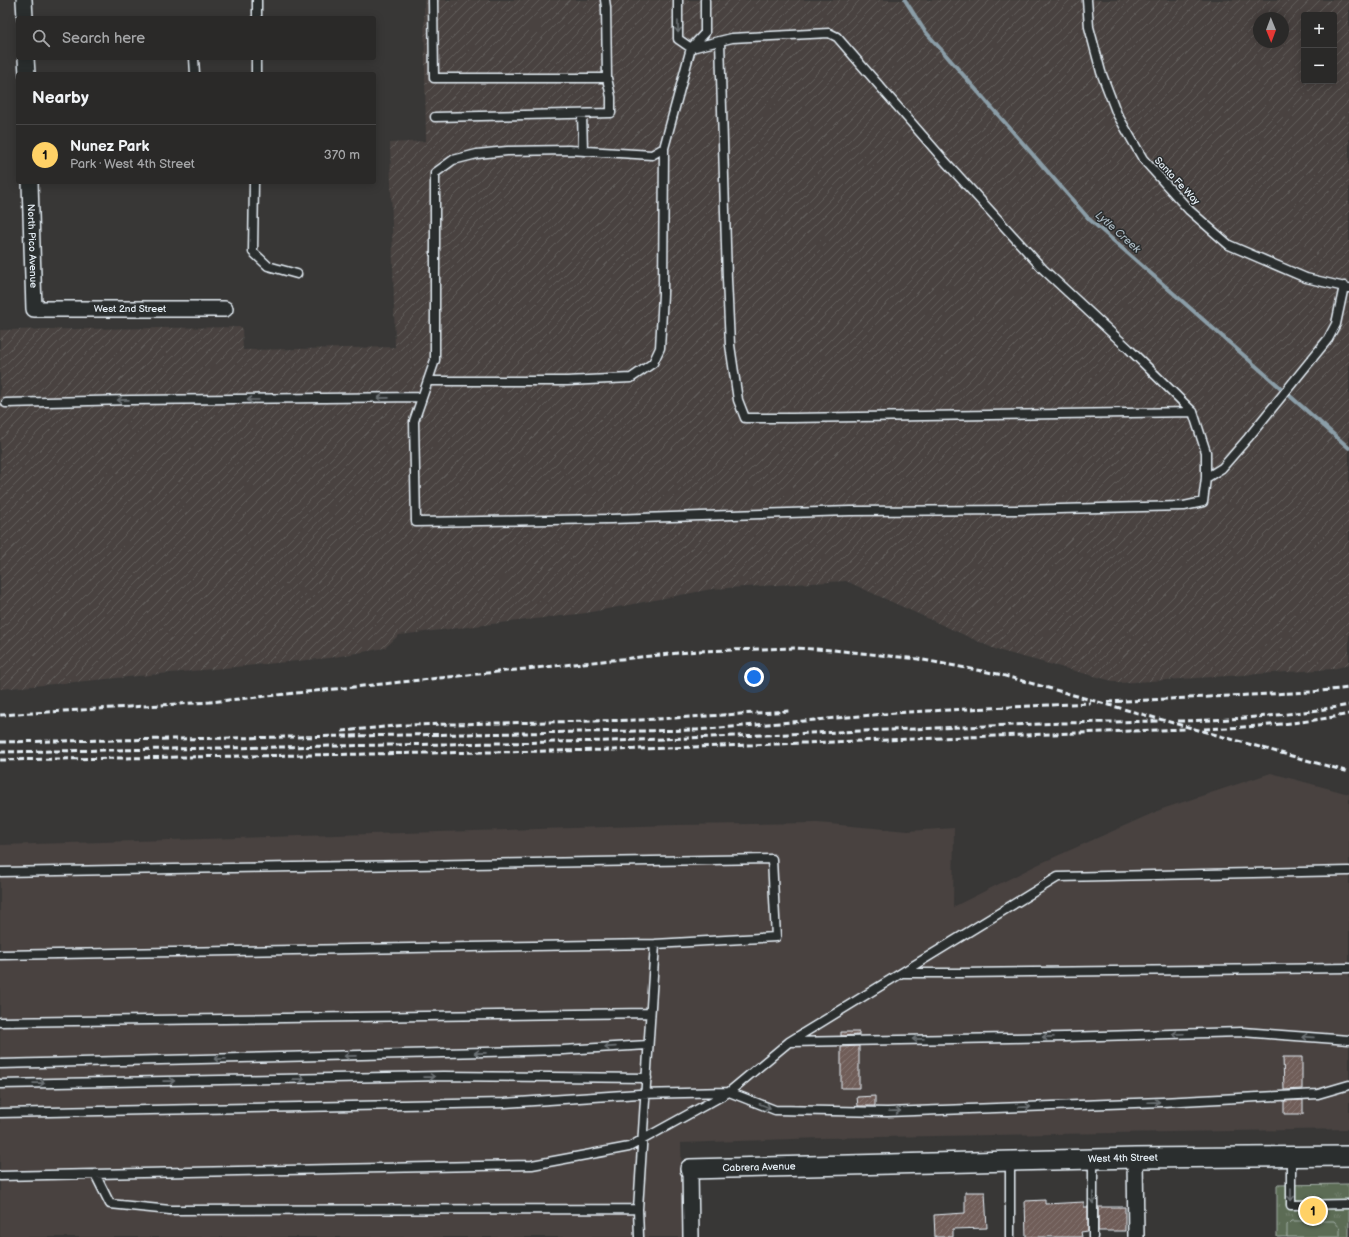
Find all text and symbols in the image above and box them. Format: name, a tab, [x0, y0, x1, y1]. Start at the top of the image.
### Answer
north arrow	[1253, 12, 1289, 48]
map controls	[1301, 12, 1337, 84]
button: +	[1301, 12, 1337, 48]
search box	[16, 16, 376, 60]
one-way arrow	[674, 20, 682, 33]
icon: search	[30, 27, 52, 49]
text: Search here	[62, 29, 145, 48]
button: −	[1301, 48, 1337, 84]
text: Nearby	[32, 88, 89, 108]
text: Nunez Park	[70, 137, 149, 156]
text: 1	[42, 147, 48, 163]
text: 370 m	[324, 147, 360, 163]
street label: Santa Fe Way	[1152, 155, 1203, 208]
text: Park · West 4th Street	[70, 156, 195, 172]
street label: North Pico Avenue	[25, 204, 39, 288]
water label: Lytle Creek	[1093, 208, 1144, 256]
street label: West 2nd Street	[94, 303, 166, 315]
one-way arrow	[377, 394, 390, 402]
one-way arrow	[247, 396, 260, 404]
one-way arrow	[117, 397, 130, 404]
your location	[744, 667, 764, 687]
one-way arrow	[1172, 1030, 1185, 1038]
one-way arrow	[1042, 1033, 1055, 1041]
one-way arrow	[1302, 1033, 1315, 1040]
one-way arrow	[912, 1035, 925, 1043]
one-way arrow	[604, 1044, 617, 1051]
one-way arrow	[474, 1049, 487, 1056]
one-way arrow	[344, 1052, 357, 1060]
one-way arrow	[214, 1055, 227, 1063]
one-way arrow	[422, 1073, 435, 1080]
one-way arrow	[292, 1075, 305, 1083]
one-way arrow	[162, 1077, 175, 1085]
one-way arrow	[32, 1079, 45, 1087]
one-way arrow	[1147, 1098, 1160, 1106]
one-way arrow	[759, 1103, 771, 1111]
one-way arrow	[1018, 1103, 1031, 1110]
one-way arrow	[888, 1108, 901, 1115]
street label: West 4th Street	[1088, 1152, 1158, 1165]
street label: Cabrera Avenue	[722, 1160, 796, 1174]
one-way arrow	[1287, 1188, 1295, 1201]
one-way arrow	[1089, 1191, 1097, 1204]
pin: 1	[1300, 1196, 1326, 1226]

